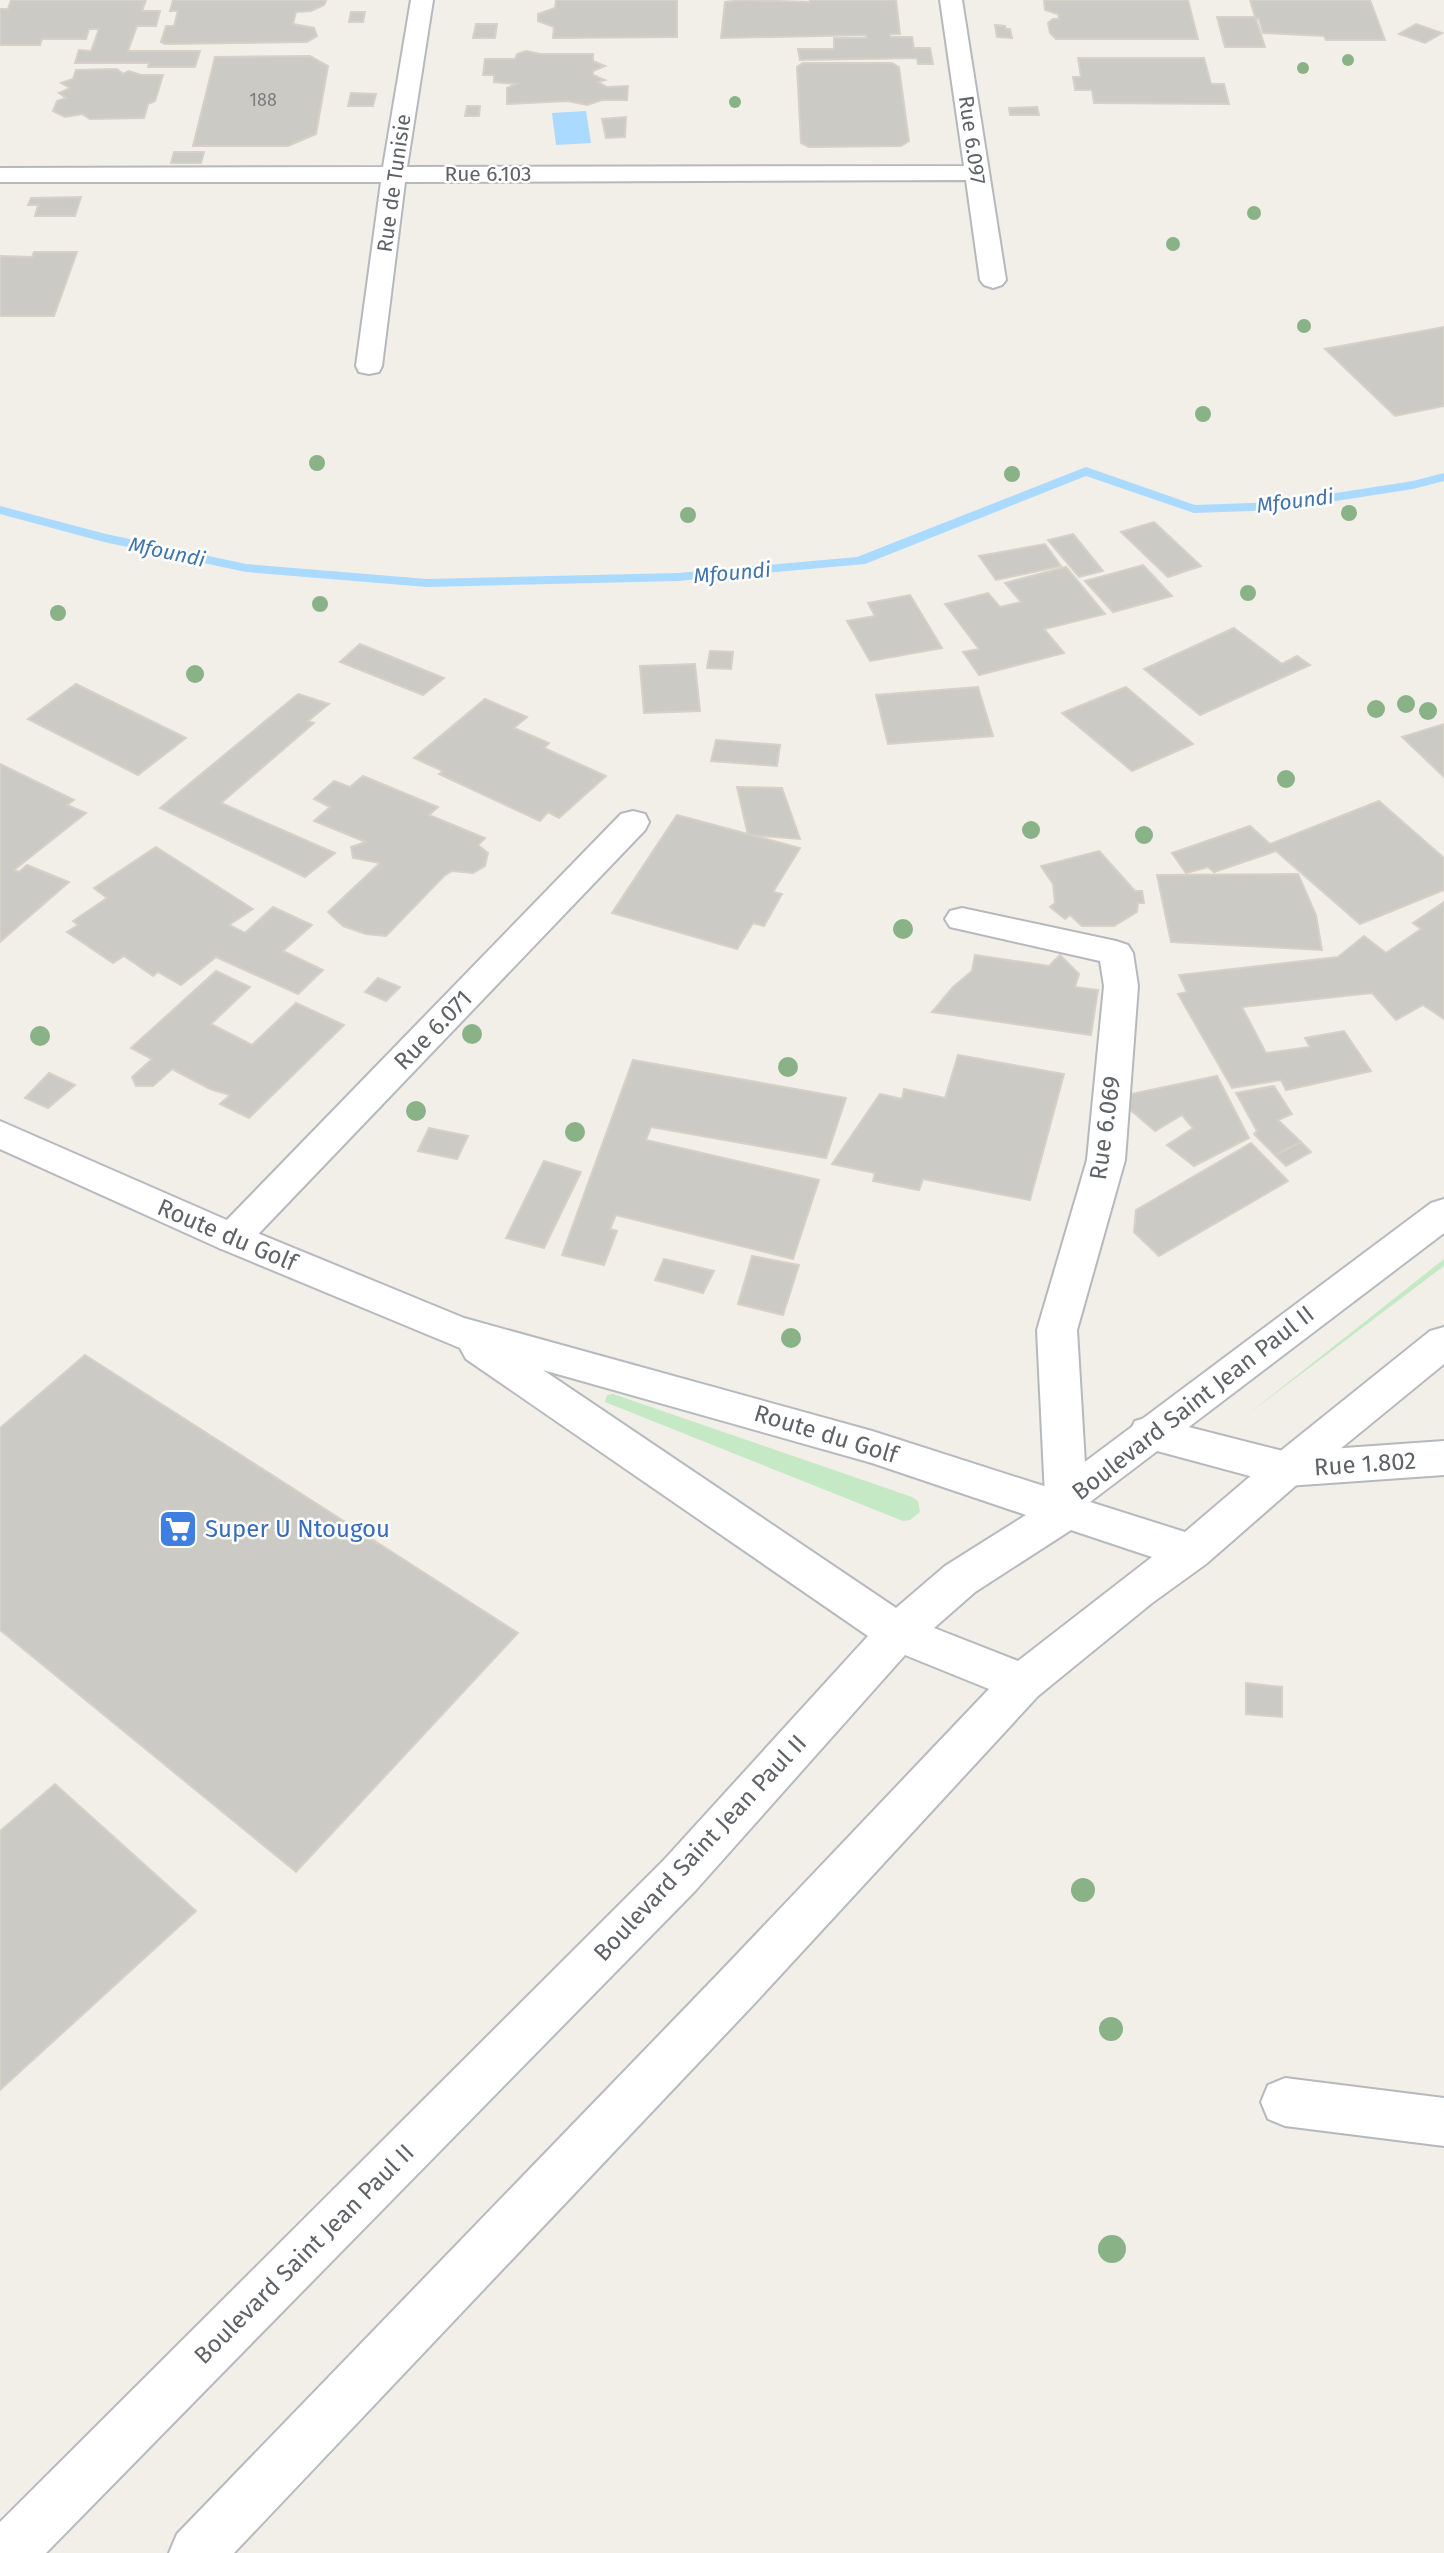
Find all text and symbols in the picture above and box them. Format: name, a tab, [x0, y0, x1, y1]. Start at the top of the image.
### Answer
house number: 188	[249, 89, 277, 111]
street label: Rue 6.097	[953, 94, 991, 186]
street label: Rue de Tunisie	[371, 112, 417, 254]
street label: Rue 6.103	[444, 161, 532, 187]
water label: Mfoundi	[1255, 483, 1335, 519]
water label: Mfoundi	[126, 531, 208, 573]
water label: Mfoundi	[692, 557, 772, 589]
street label: Rue 6.071	[388, 984, 478, 1076]
street label: Rue 6.069	[1084, 1074, 1126, 1182]
street label: Route du Golf	[153, 1193, 303, 1278]
street label: Boulevard Saint Jean Paul II	[1067, 1300, 1319, 1506]
street label: Route du Golf	[751, 1399, 903, 1470]
street label: Rue 1.802	[1313, 1446, 1417, 1482]
supermarket icon: Super U Ntougou	[157, 1508, 199, 1550]
place label: Super U Ntougou	[205, 1515, 390, 1543]
street label: Boulevard Saint Jean Paul II	[588, 1729, 812, 1967]
street label: Boulevard Saint Jean Paul II	[188, 2138, 420, 2370]

